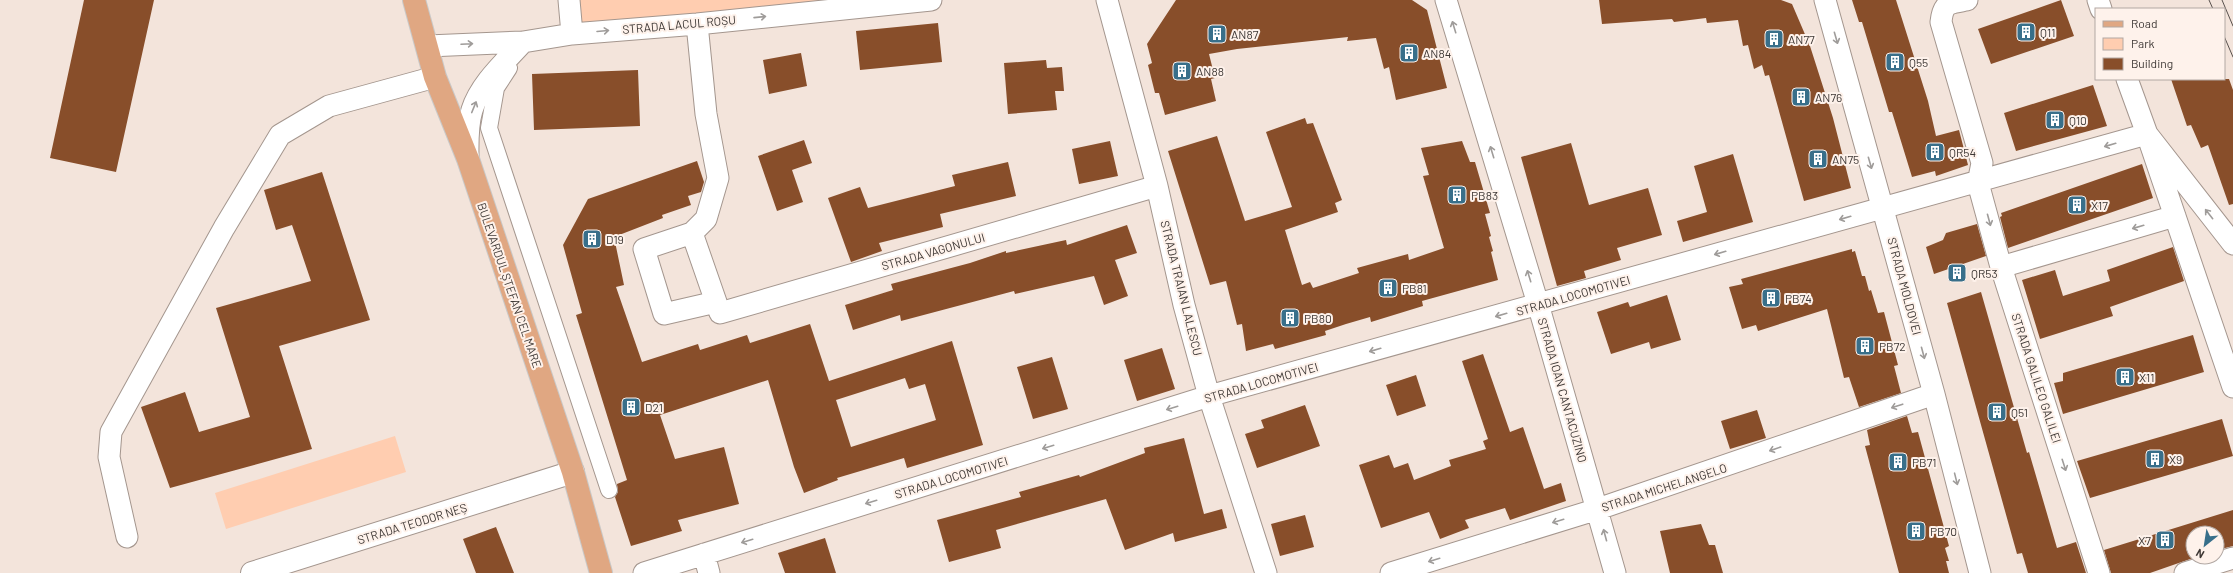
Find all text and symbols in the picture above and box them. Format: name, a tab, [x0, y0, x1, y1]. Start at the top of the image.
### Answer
legend	[2095, 8, 2225, 80]
street label: STRADA LACUL ROȘU	[622, 12, 736, 36]
one-way arrow	[753, 13, 766, 21]
text: Road	[2131, 16, 2158, 30]
one-way arrow	[1450, 21, 1457, 34]
building icon: Q11	[2015, 21, 2037, 43]
building icon: AN87	[1206, 23, 1228, 45]
place label: Q11	[2040, 25, 2055, 39]
place label: AN87	[1231, 27, 1259, 41]
one-way arrow	[596, 28, 609, 35]
building icon: AN77	[1763, 28, 1785, 50]
one-way arrow	[1833, 31, 1840, 44]
place label: AN77	[1788, 32, 1815, 46]
text: Park	[2131, 36, 2155, 50]
one-way arrow	[460, 41, 473, 48]
building icon: AN84	[1398, 42, 1420, 64]
place label: AN84	[1423, 46, 1451, 60]
building icon: Q55	[1884, 51, 1906, 73]
place label: Q55	[1909, 55, 1928, 69]
text: Building	[2131, 56, 2173, 70]
building icon: AN88	[1171, 60, 1193, 82]
place label: AN88	[1196, 64, 1224, 78]
building icon: AN76	[1790, 86, 1812, 108]
place label: AN76	[1815, 90, 1842, 104]
one-way arrow	[471, 102, 478, 114]
building icon: Q10	[2044, 109, 2066, 131]
place label: Q10	[2069, 113, 2087, 127]
building icon: QR54	[1924, 141, 1946, 163]
one-way arrow	[2103, 142, 2116, 149]
one-way arrow	[1488, 145, 1495, 158]
place label: QR54	[1949, 145, 1976, 159]
building icon: AN75	[1807, 148, 1829, 170]
place label: AN75	[1832, 152, 1859, 166]
one-way arrow	[1867, 156, 1875, 169]
building icon: PB83	[1446, 184, 1468, 206]
place label: PB83	[1471, 188, 1498, 202]
building icon: X17	[2066, 194, 2088, 216]
place label: X17	[2091, 198, 2108, 212]
street label: BULEVARDUL ȘTEFAN CEL MARE	[475, 201, 545, 369]
one-way arrow	[2205, 208, 2213, 219]
one-way arrow	[1985, 214, 1993, 227]
one-way arrow	[1839, 215, 1852, 222]
street label: STRADA TRAIAN LALESCU	[1158, 219, 1206, 357]
one-way arrow	[2131, 224, 2144, 231]
building icon: D19	[581, 228, 603, 250]
street label: STRADA VAGONULUI	[880, 230, 986, 272]
place label: D19	[606, 232, 624, 246]
street label: STRADA MOLDOVEI	[1885, 236, 1925, 336]
one-way arrow	[1714, 250, 1727, 258]
building icon: QR53	[1946, 262, 1968, 284]
place label: QR53	[1971, 266, 1998, 280]
one-way arrow	[1525, 270, 1532, 283]
street label: STRADA LOCOMOTIVEI	[1515, 272, 1631, 318]
building icon: PB81	[1377, 277, 1399, 299]
place label: PB81	[1402, 281, 1427, 295]
building icon: PB74	[1760, 287, 1782, 309]
place label: PB74	[1785, 291, 1812, 305]
building icon: PB80	[1279, 307, 1301, 329]
place label: PB80	[1304, 311, 1332, 325]
street label: STRADA GALILEO GALILEI	[2009, 311, 2065, 445]
one-way arrow	[1494, 312, 1507, 319]
street label: STRADA IOAN CANTACUZINO	[1536, 316, 1590, 464]
building icon: PB72	[1854, 335, 1876, 357]
place label: PB72	[1879, 339, 1906, 353]
one-way arrow	[1369, 347, 1382, 354]
one-way arrow	[1920, 347, 1927, 360]
street label: STRADA LOCOMOTIVEI	[1203, 359, 1319, 405]
building icon: X11	[2114, 366, 2136, 388]
place label: X11	[2139, 370, 2155, 384]
building icon: D21	[620, 396, 642, 418]
place label: D21	[645, 400, 663, 414]
building icon: Q51	[1986, 401, 2008, 423]
one-way arrow	[1891, 403, 1904, 410]
one-way arrow	[1166, 405, 1179, 412]
place label: Q51	[2011, 405, 2028, 419]
one-way arrow	[1042, 444, 1055, 451]
one-way arrow	[1769, 446, 1781, 454]
building icon: X9	[2144, 448, 2166, 470]
building icon: PB71	[1887, 451, 1909, 473]
place label: X9	[2169, 452, 2182, 466]
street label: STRADA LOCOMOTIVEI	[893, 453, 1009, 501]
place label: PB71	[1912, 455, 1937, 469]
one-way arrow	[2061, 458, 2068, 471]
street label: STRADA MICHELANGELO	[1599, 460, 1729, 514]
one-way arrow	[1953, 472, 1961, 485]
one-way arrow	[864, 499, 877, 506]
street label: STRADA TEODOR NEȘ	[356, 500, 468, 546]
one-way arrow	[1552, 518, 1565, 525]
building icon: PB70	[1905, 520, 1927, 542]
place label: PB70	[1930, 524, 1957, 538]
north arrow	[2185, 525, 2225, 565]
one-way arrow	[1601, 529, 1608, 542]
building icon: X7	[2154, 529, 2176, 551]
place label: X7	[2138, 533, 2151, 547]
one-way arrow	[740, 538, 753, 545]
text: N	[2193, 547, 2206, 562]
one-way arrow	[1429, 556, 1441, 564]

